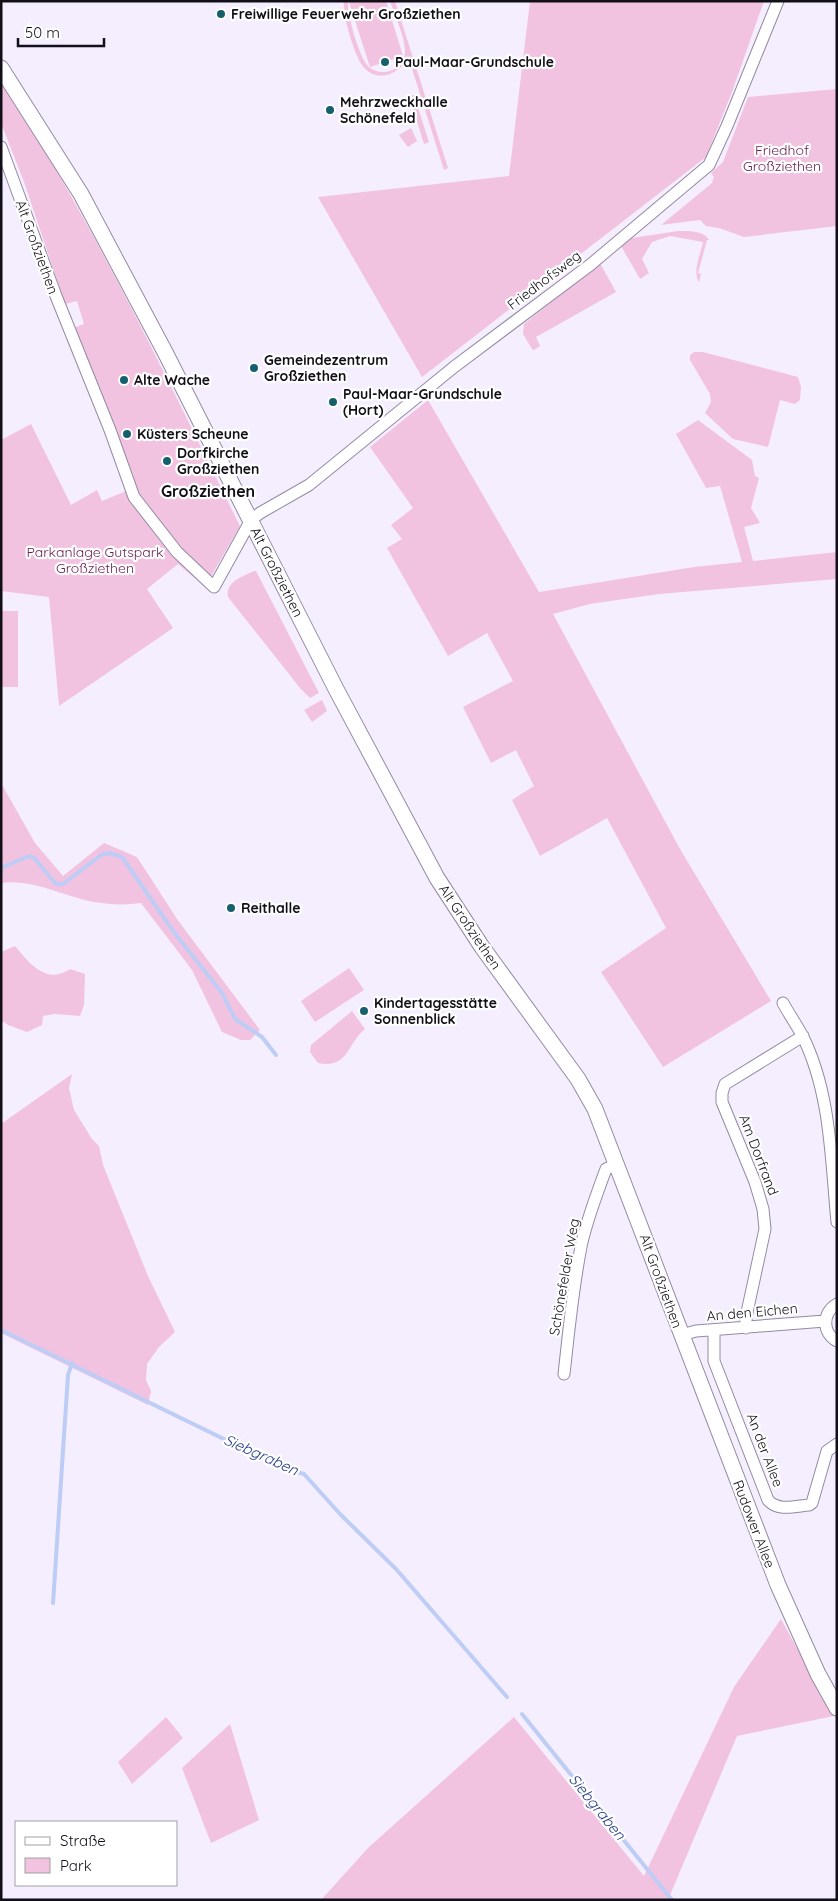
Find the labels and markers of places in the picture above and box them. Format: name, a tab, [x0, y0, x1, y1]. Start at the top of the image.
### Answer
place label: Freiwillige Feuerwehr Großziethen	[231, 5, 461, 23]
marker: Freiwillige Feuerwehr Großziethen	[215, 8, 227, 20]
place label: Paul-Maar-Grundschule	[395, 53, 554, 71]
marker: Paul-Maar-Grundschule	[379, 56, 391, 68]
place label: Mehrzweckhalle Schönefeld	[340, 93, 448, 127]
marker: Mehrzweckhalle Schönefeld	[324, 104, 336, 116]
place label: Gemeindezentrum Großziethen	[264, 351, 388, 385]
marker: Gemeindezentrum Großziethen	[248, 362, 260, 374]
place label: Alte Wache	[134, 371, 210, 389]
marker: Alte Wache	[118, 374, 130, 386]
place label: Paul-Maar-Grundschule (Hort)	[343, 385, 502, 419]
marker: Paul-Maar-Grundschule (Hort)	[327, 396, 339, 408]
place label: Küsters Scheune	[137, 425, 249, 443]
marker: Küsters Scheune	[121, 428, 133, 440]
place label: Dorfkirche Großziethen	[177, 444, 259, 478]
marker: Dorfkirche Großziethen	[161, 455, 173, 467]
place label: Reithalle	[241, 899, 301, 917]
marker: Reithalle	[225, 902, 237, 914]
place label: Kindertagesstätte Sonnenblick	[374, 994, 497, 1028]
marker: Kindertagesstätte Sonnenblick	[358, 1005, 370, 1017]

